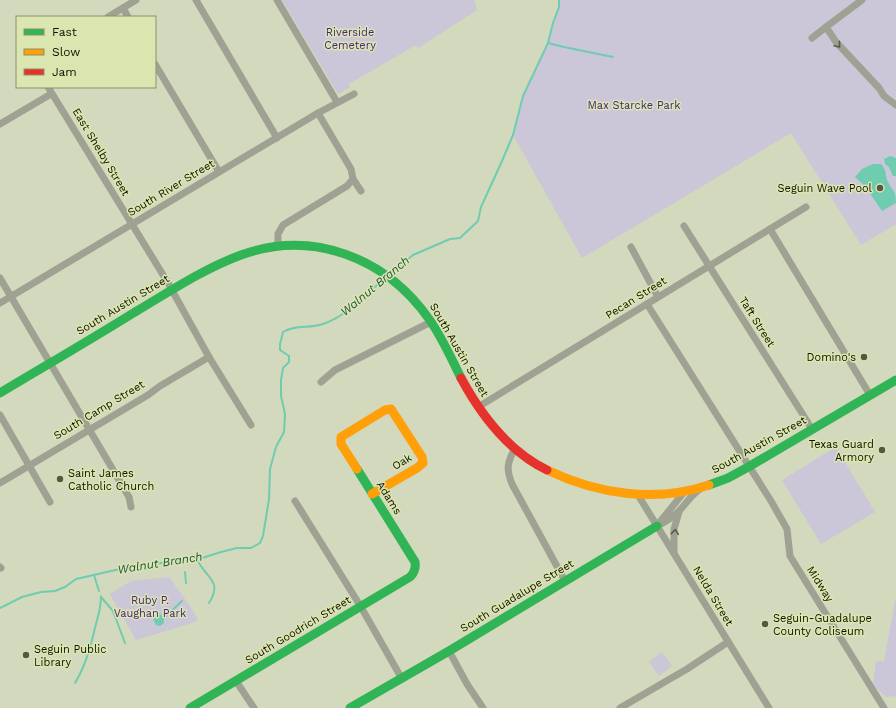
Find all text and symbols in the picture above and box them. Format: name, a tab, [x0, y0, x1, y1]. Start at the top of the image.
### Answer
legend	[16, 16, 156, 88]
text: Fast	[52, 25, 77, 39]
park label: Riverside Cemetery	[324, 26, 376, 52]
one-way arrow	[834, 40, 841, 48]
text: Slow	[52, 45, 80, 59]
text: Jam	[52, 65, 77, 79]
park label: Max Starcke Park	[587, 99, 681, 112]
street label: East Shelby Street	[70, 106, 133, 199]
street label: South River Street	[125, 157, 217, 219]
place label: Seguin Wave Pool	[778, 182, 873, 195]
marker: Seguin Wave Pool	[875, 183, 885, 193]
water label: Walnut Branch	[338, 253, 412, 319]
street label: South Austin Street	[74, 272, 172, 338]
street label: Pecan Street	[603, 274, 669, 322]
street label: Taft Street	[736, 294, 778, 350]
street label: South Austin Street	[427, 301, 491, 400]
place label: Domino's	[807, 351, 856, 364]
marker: Domino's	[859, 352, 869, 362]
street label: South Camp Street	[51, 378, 147, 442]
street label: South Austin Street	[709, 413, 809, 476]
place label: Texas Guard Armory	[809, 438, 874, 464]
marker: Texas Guard Armory	[877, 445, 887, 455]
street label: Oak	[390, 451, 414, 473]
place label: Saint James Catholic Church	[68, 467, 154, 493]
marker: Saint James Catholic Church	[55, 474, 65, 484]
street label: Adams	[374, 479, 404, 517]
one-way arrow	[670, 529, 679, 535]
water label: Walnut Branch	[117, 549, 203, 577]
street label: South Guadalupe Street	[458, 557, 576, 635]
street label: Nelda Street	[690, 564, 736, 629]
street label: Midway	[804, 564, 836, 605]
street label: South Goodrich Street	[243, 593, 353, 667]
park label: Ruby P. Vaughan Park	[114, 594, 186, 620]
place label: Seguin-Guadalupe County Coliseum	[773, 612, 872, 638]
marker: Seguin-Guadalupe County Coliseum	[760, 619, 770, 629]
place label: Seguin Public Library	[34, 643, 106, 669]
marker: Seguin Public Library	[21, 650, 31, 660]

